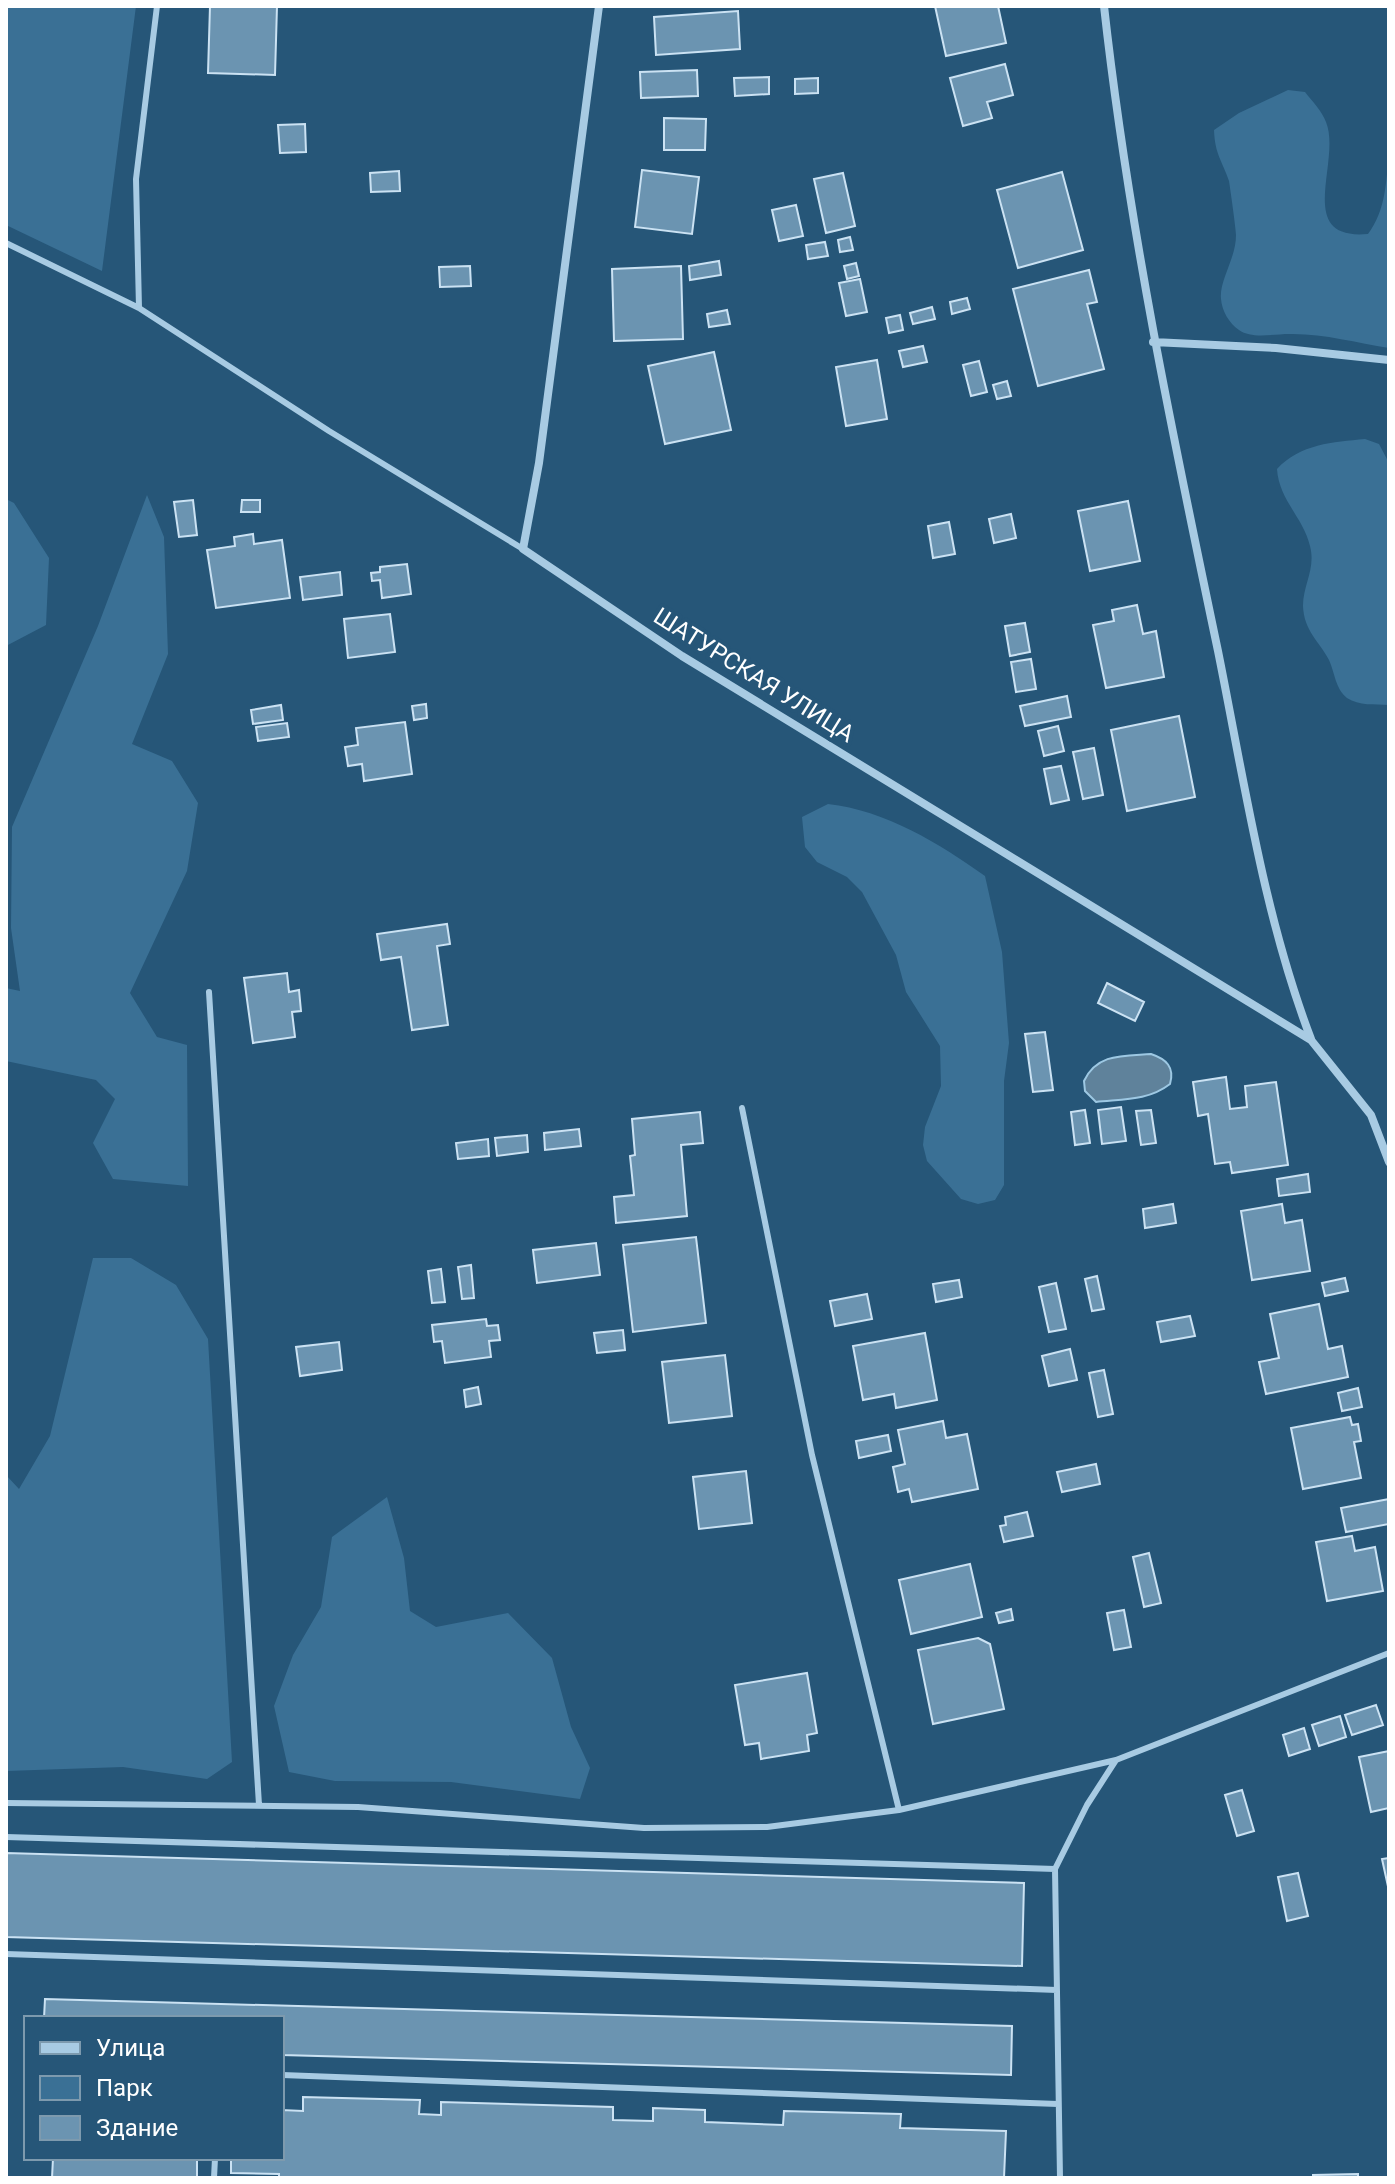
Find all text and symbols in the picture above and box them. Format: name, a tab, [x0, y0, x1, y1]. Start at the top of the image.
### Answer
street label: ШАТУРСКАЯ УЛИЦА	[648, 602, 860, 748]
legend	[24, 2016, 284, 2160]
text: Улица	[96, 2034, 165, 2062]
text: Парк	[96, 2074, 153, 2102]
text: Здание	[96, 2114, 178, 2142]

